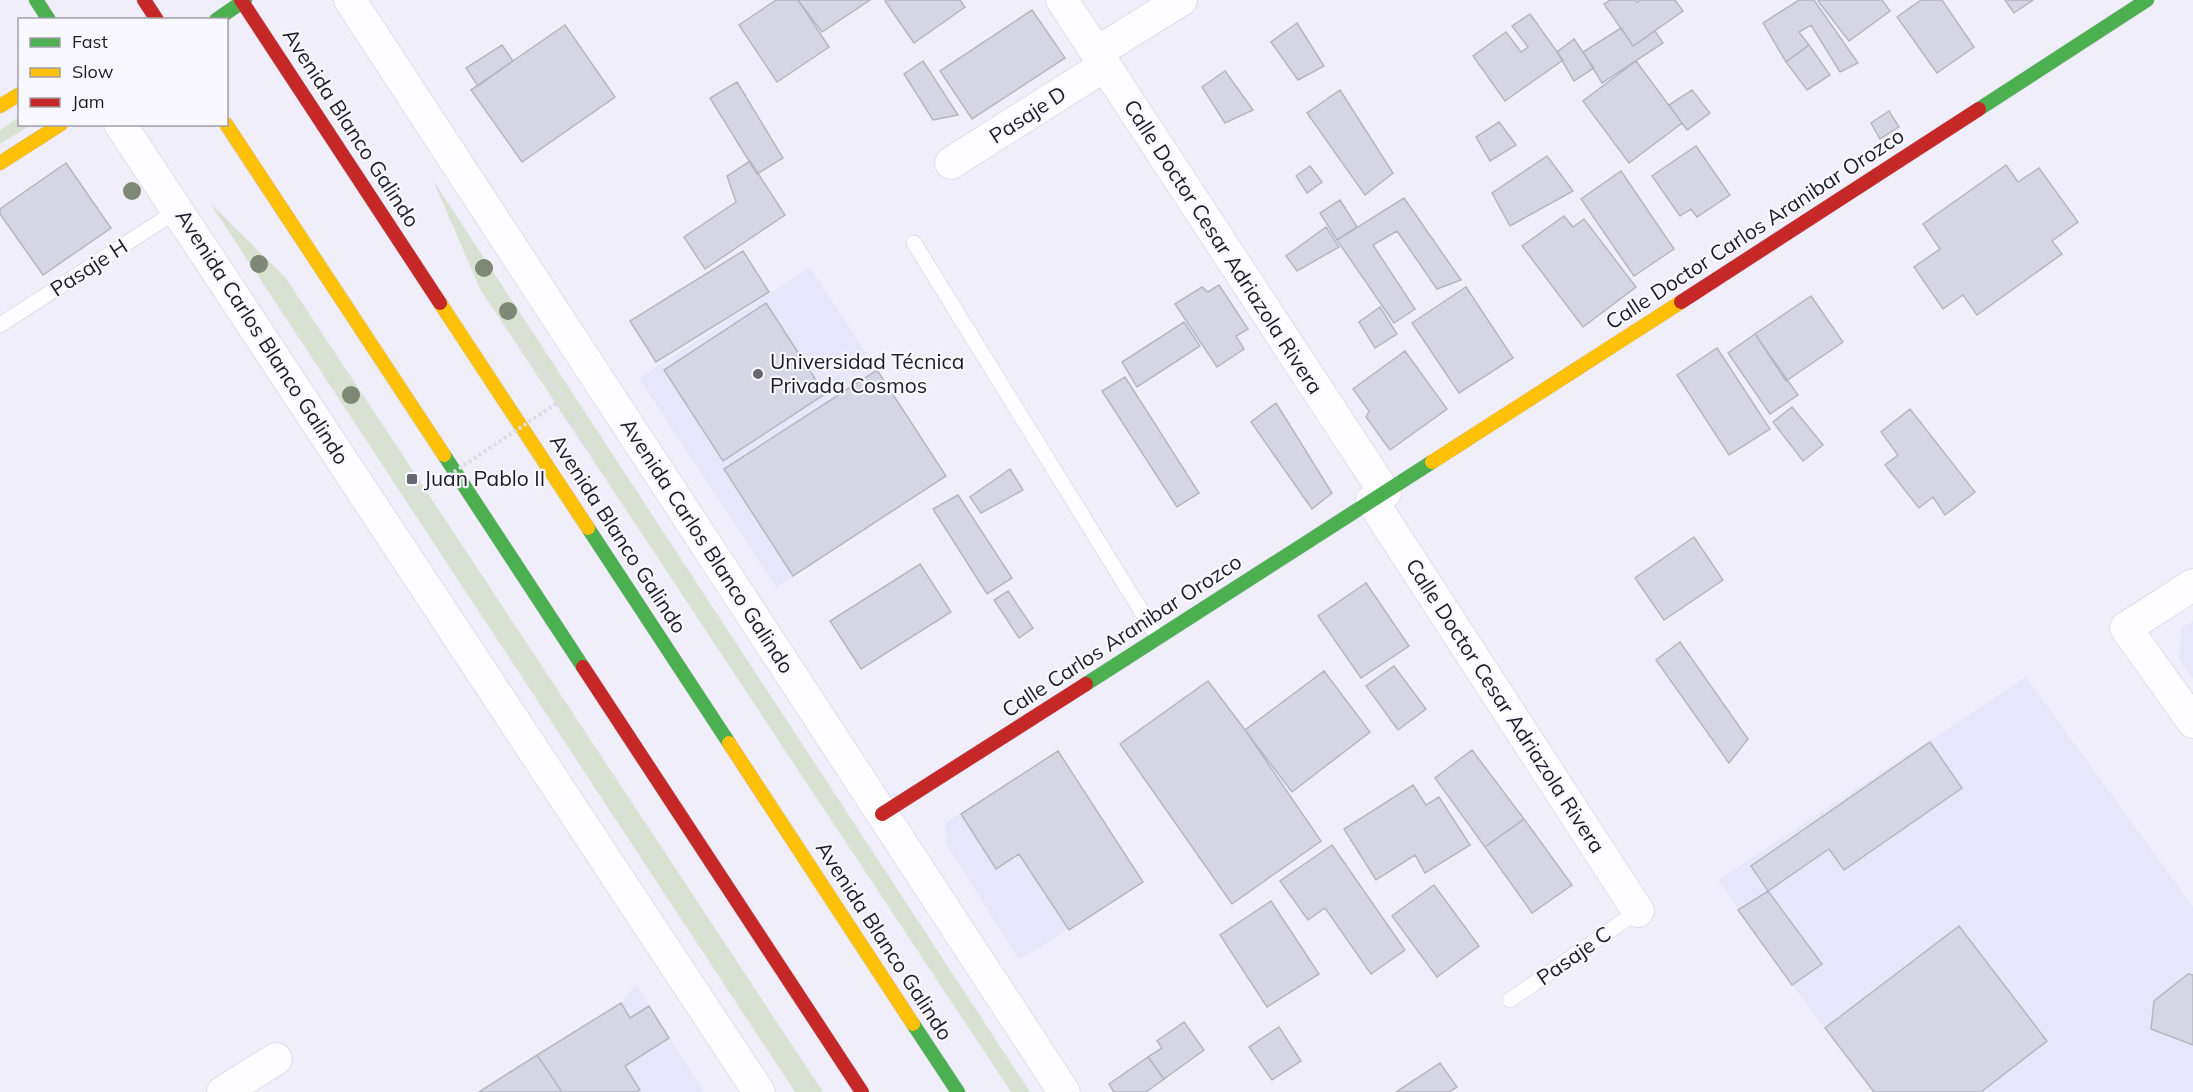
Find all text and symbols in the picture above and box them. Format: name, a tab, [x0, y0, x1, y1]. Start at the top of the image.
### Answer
legend	[18, 18, 228, 126]
street label: Avenida Blanco Galindo	[278, 23, 426, 232]
text: Fast	[72, 30, 108, 53]
text: Slow	[72, 60, 114, 83]
street label: Pasaje D	[984, 80, 1071, 149]
text: Jam	[72, 90, 105, 113]
street label: Calle Doctor Cesar Adriazola Rivera	[1119, 94, 1329, 399]
street label: Calle Doctor Carlos Aranibar Orozco	[1600, 122, 1909, 335]
street label: Avenida Carlos Blanco Galindo	[170, 204, 355, 469]
street label: Pasaje H	[45, 233, 132, 302]
place label: Universidad Técnica Privada Cosmos	[770, 348, 964, 398]
marker: Universidad Técnica Privada Cosmos	[751, 367, 765, 381]
street label: Avenida Carlos Blanco Galindo	[615, 413, 800, 678]
street label: Avenida Blanco Galindo	[545, 429, 693, 638]
place label: Juan Pablo II	[424, 465, 545, 491]
marker: Juan Pablo II	[405, 472, 419, 486]
street label: Calle Carlos Aranibar Orozco	[997, 548, 1246, 722]
street label: Calle Doctor Cesar Adriazola Rivera	[1401, 553, 1611, 858]
street label: Avenida Blanco Galindo	[811, 836, 959, 1045]
street label: Pasaje C	[1531, 920, 1616, 990]

